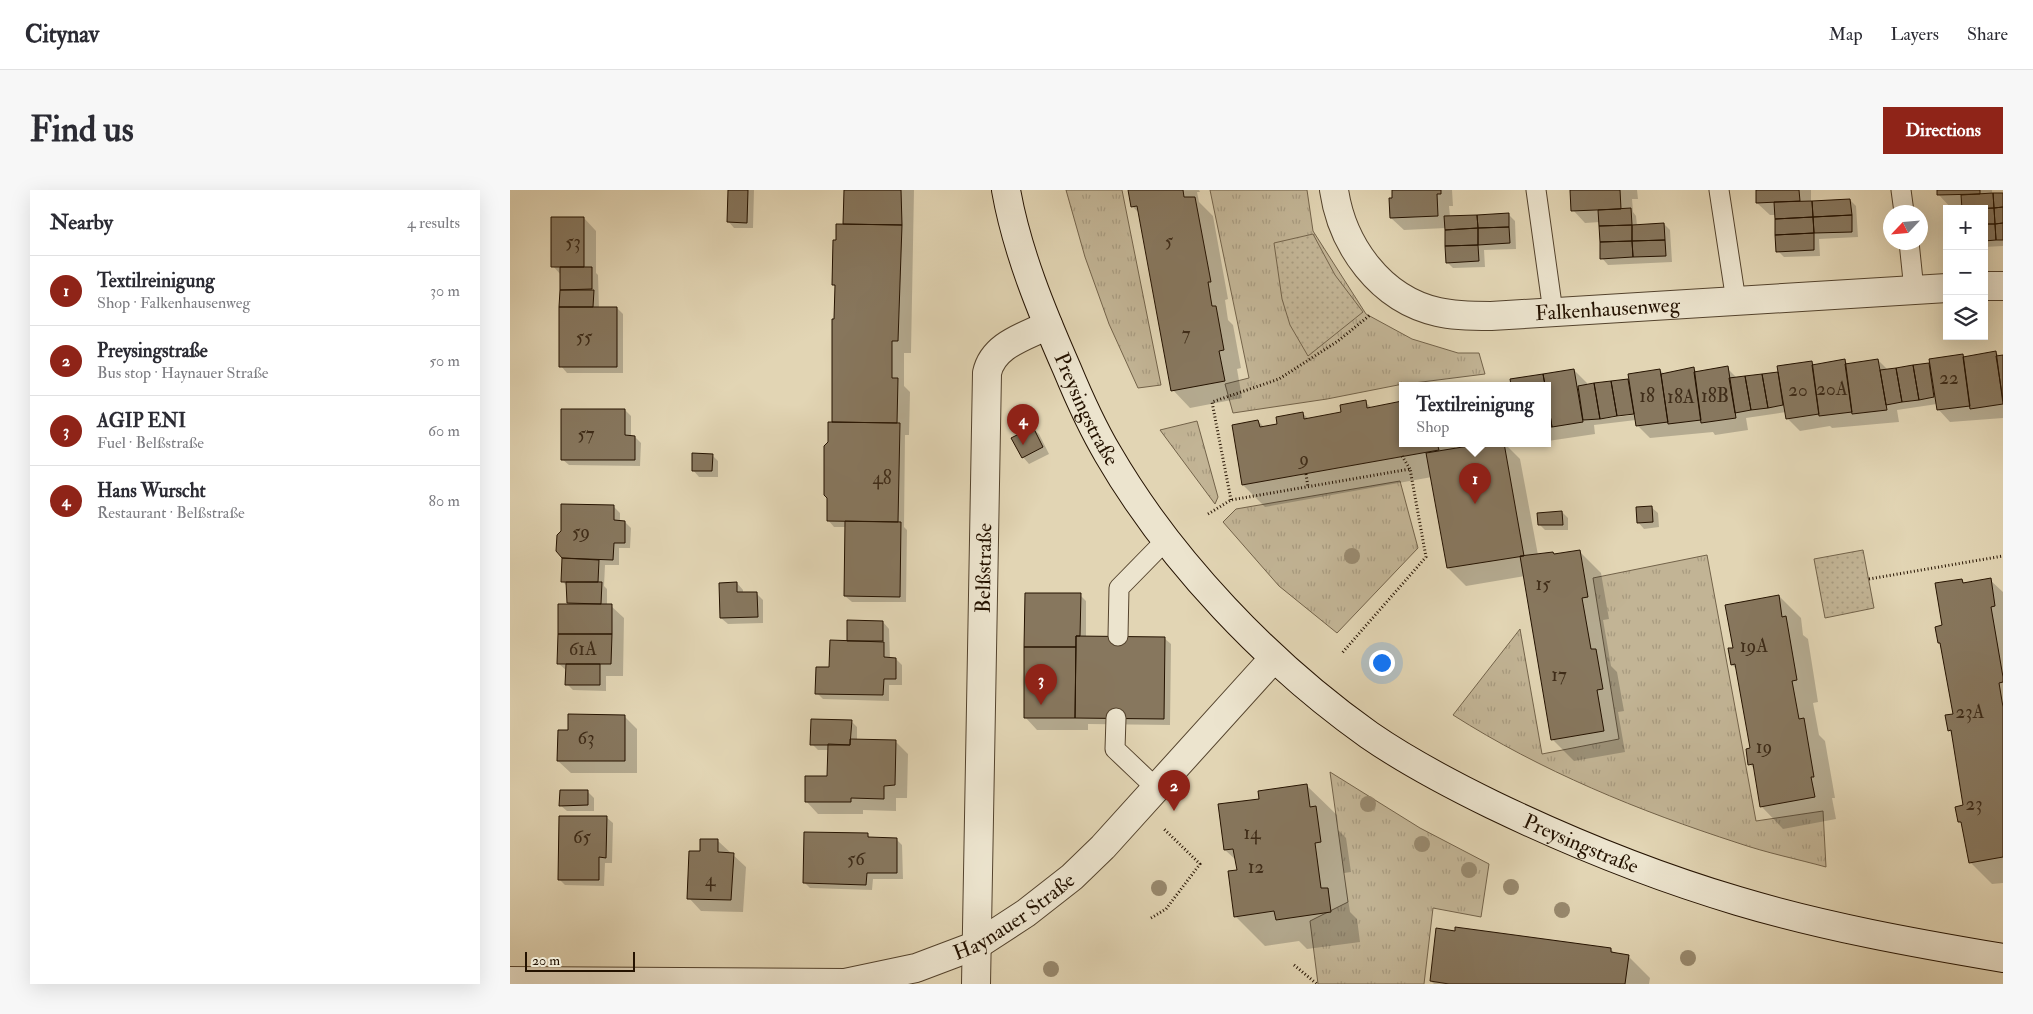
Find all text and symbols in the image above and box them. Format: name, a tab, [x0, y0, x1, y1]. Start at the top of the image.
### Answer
text: Citynav	[25, 19, 99, 50]
text: Map	[1829, 23, 1863, 46]
text: Layers	[1891, 23, 1939, 46]
text: Share	[1967, 23, 2008, 46]
button: Directions	[1883, 107, 2003, 154]
text: Find us	[30, 108, 134, 152]
north arrow	[1883, 205, 1928, 250]
map controls	[1943, 205, 1988, 340]
button: +	[1943, 205, 1988, 250]
text: Nearby	[50, 209, 113, 236]
text: 4 results	[407, 213, 460, 233]
house number: 5	[1165, 229, 1174, 253]
house number: 53	[565, 230, 581, 254]
button: −	[1943, 250, 1988, 295]
text: Textilreinigung	[97, 269, 215, 293]
text: 1	[63, 281, 69, 301]
text: 30 m	[430, 281, 460, 301]
street label: Falkenhausenweg	[1534, 291, 1681, 327]
text: Shop · Falkenhausenweg	[97, 293, 250, 313]
button: layers	[1943, 295, 1988, 340]
house number: 7	[1182, 322, 1191, 346]
house number: 55	[576, 325, 593, 349]
text: Preysingstraße	[97, 339, 208, 363]
street label: Preysingstraße	[1048, 348, 1125, 471]
text: 2	[62, 351, 70, 371]
text: 50 m	[429, 351, 460, 371]
text: Bus stop · Haynauer Straße	[97, 363, 269, 383]
house number: 22	[1939, 366, 1959, 390]
house number: 20A	[1816, 377, 1848, 401]
house number: 20	[1788, 378, 1808, 402]
popup	[1399, 382, 1551, 447]
house number: 18	[1639, 384, 1655, 408]
house number: 18B	[1701, 384, 1729, 408]
house number: 18A	[1667, 385, 1695, 409]
text: Textilreinigung	[1416, 393, 1534, 417]
pin: 4	[1007, 404, 1039, 445]
text: AGIP ENI	[97, 409, 186, 433]
text: Shop	[1416, 417, 1449, 437]
text: 3	[63, 421, 69, 441]
text: 60 m	[428, 421, 460, 441]
house number: 57	[577, 422, 595, 446]
text: Fuel · Belßstraße	[97, 433, 204, 453]
house number: 9	[1297, 447, 1309, 471]
pin: 1	[1459, 463, 1491, 504]
house number: 48	[872, 466, 892, 490]
text: Hans Wurscht	[97, 479, 206, 503]
text: 4	[62, 491, 70, 511]
text: 80 m	[429, 491, 460, 511]
text: Restaurant · Belßstraße	[97, 503, 245, 523]
house number: 59	[572, 520, 590, 544]
street label: Belßstraße	[969, 523, 998, 613]
house number: 15	[1535, 572, 1551, 596]
house number: 19A	[1740, 634, 1768, 658]
house number: 61A	[569, 637, 597, 661]
your location	[1369, 650, 1395, 676]
house number: 17	[1551, 663, 1567, 687]
pin: 3	[1025, 664, 1057, 705]
house number: 23A	[1956, 700, 1985, 724]
house number: 63	[578, 726, 594, 750]
house number: 19	[1756, 735, 1772, 759]
pin: 2	[1158, 770, 1190, 811]
house number: 23	[1966, 792, 1982, 816]
street label: Preysingstraße	[1519, 808, 1643, 880]
house number: 14	[1243, 821, 1261, 845]
house number: 65	[573, 825, 592, 849]
house number: 56	[847, 847, 866, 871]
house number: 12	[1248, 855, 1264, 879]
street label: Haynauer Straße	[949, 866, 1080, 966]
house number: 4	[705, 868, 716, 892]
scale bar	[525, 949, 635, 972]
text: 20 m	[532, 952, 560, 969]

